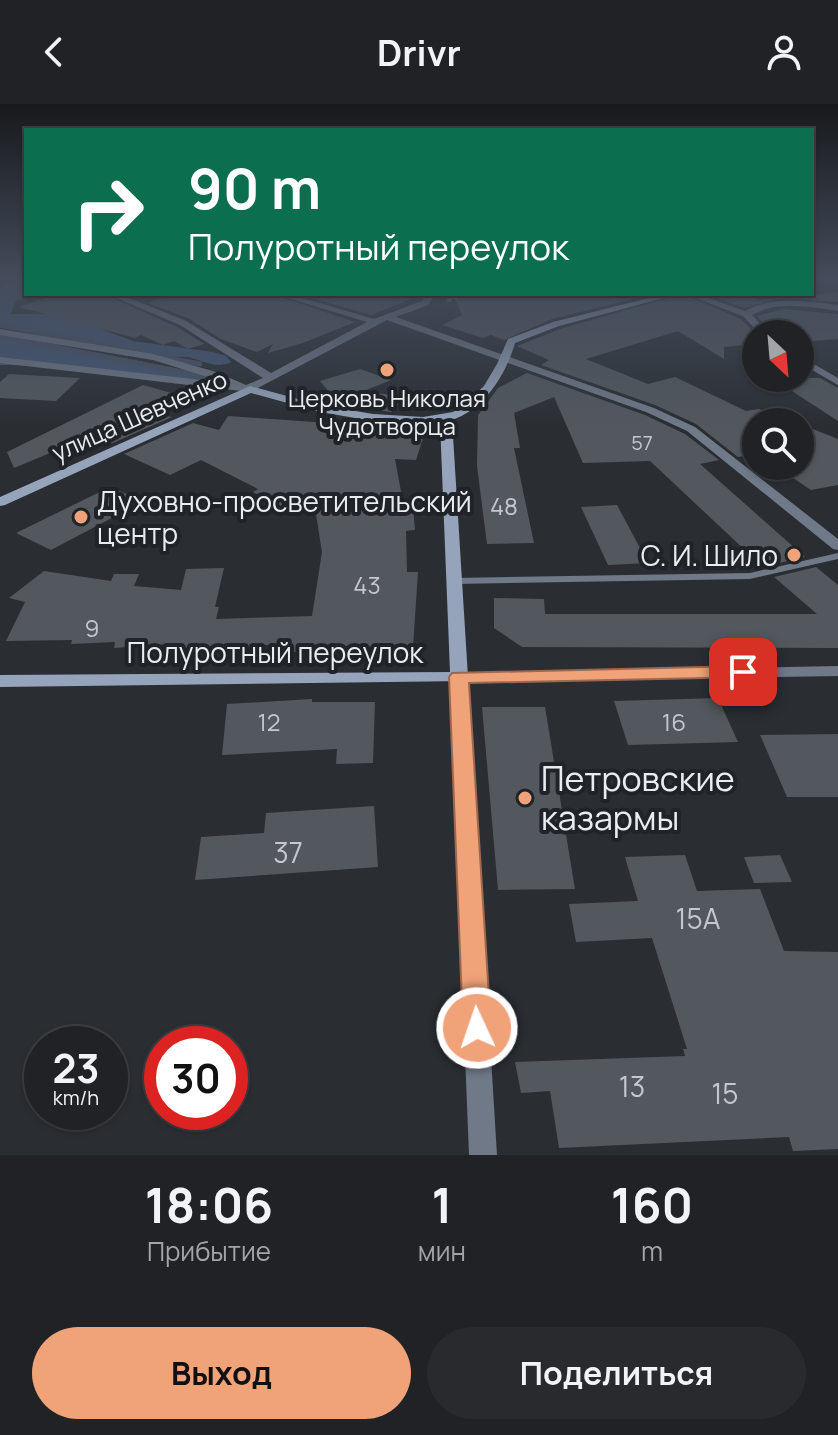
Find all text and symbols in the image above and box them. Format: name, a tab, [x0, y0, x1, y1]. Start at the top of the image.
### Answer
text: Drivr	[377, 28, 461, 77]
icon: back	[32, 30, 76, 74]
icon: person	[762, 30, 806, 74]
text: 90 m	[188, 149, 321, 226]
icon: right	[56, 160, 160, 264]
text: Полуротный переулок	[188, 222, 569, 271]
north arrow	[742, 320, 814, 392]
map controls	[742, 320, 814, 480]
marker: Церковь Николая Чудотворца	[378, 361, 396, 379]
street label: улица Шевченко	[46, 362, 232, 468]
place label: Церковь Николая Чудотворца	[288, 381, 486, 442]
button: search	[742, 408, 814, 480]
house number: 57	[631, 429, 653, 456]
place label: Духовно-просветительский центр	[97, 482, 472, 552]
house number: 48	[490, 489, 518, 522]
marker: Духовно-просветительский центр	[72, 508, 90, 526]
place label: С. И. Шило	[641, 536, 778, 574]
marker: С. И. Шило	[785, 546, 803, 564]
house number: 43	[353, 568, 381, 601]
house number: 9	[85, 611, 99, 644]
street label: Полуротный переулок	[127, 633, 424, 671]
pin	[709, 638, 777, 706]
icon: arrive	[721, 650, 765, 694]
house number: 12	[257, 705, 281, 738]
house number: 16	[662, 705, 686, 738]
place label: Петровские казармы	[541, 755, 735, 840]
marker: Петровские казармы	[516, 789, 534, 807]
house number: 37	[273, 833, 303, 871]
house number: 15А	[676, 899, 721, 937]
position arrow	[435, 986, 519, 1070]
speed limit sign: 30	[144, 1026, 248, 1130]
text: 23	[52, 1040, 100, 1095]
house number: 13	[619, 1067, 645, 1105]
house number: 15	[711, 1074, 739, 1112]
text: km/h	[53, 1084, 99, 1111]
text: 18:06	[145, 1172, 273, 1237]
text: 1	[431, 1172, 452, 1237]
text: 160	[611, 1172, 693, 1237]
text: Прибытие	[147, 1233, 271, 1269]
text: мин	[418, 1233, 466, 1269]
text: m	[641, 1233, 663, 1269]
button: Выход	[32, 1327, 411, 1419]
button: Поделиться	[427, 1327, 806, 1419]

